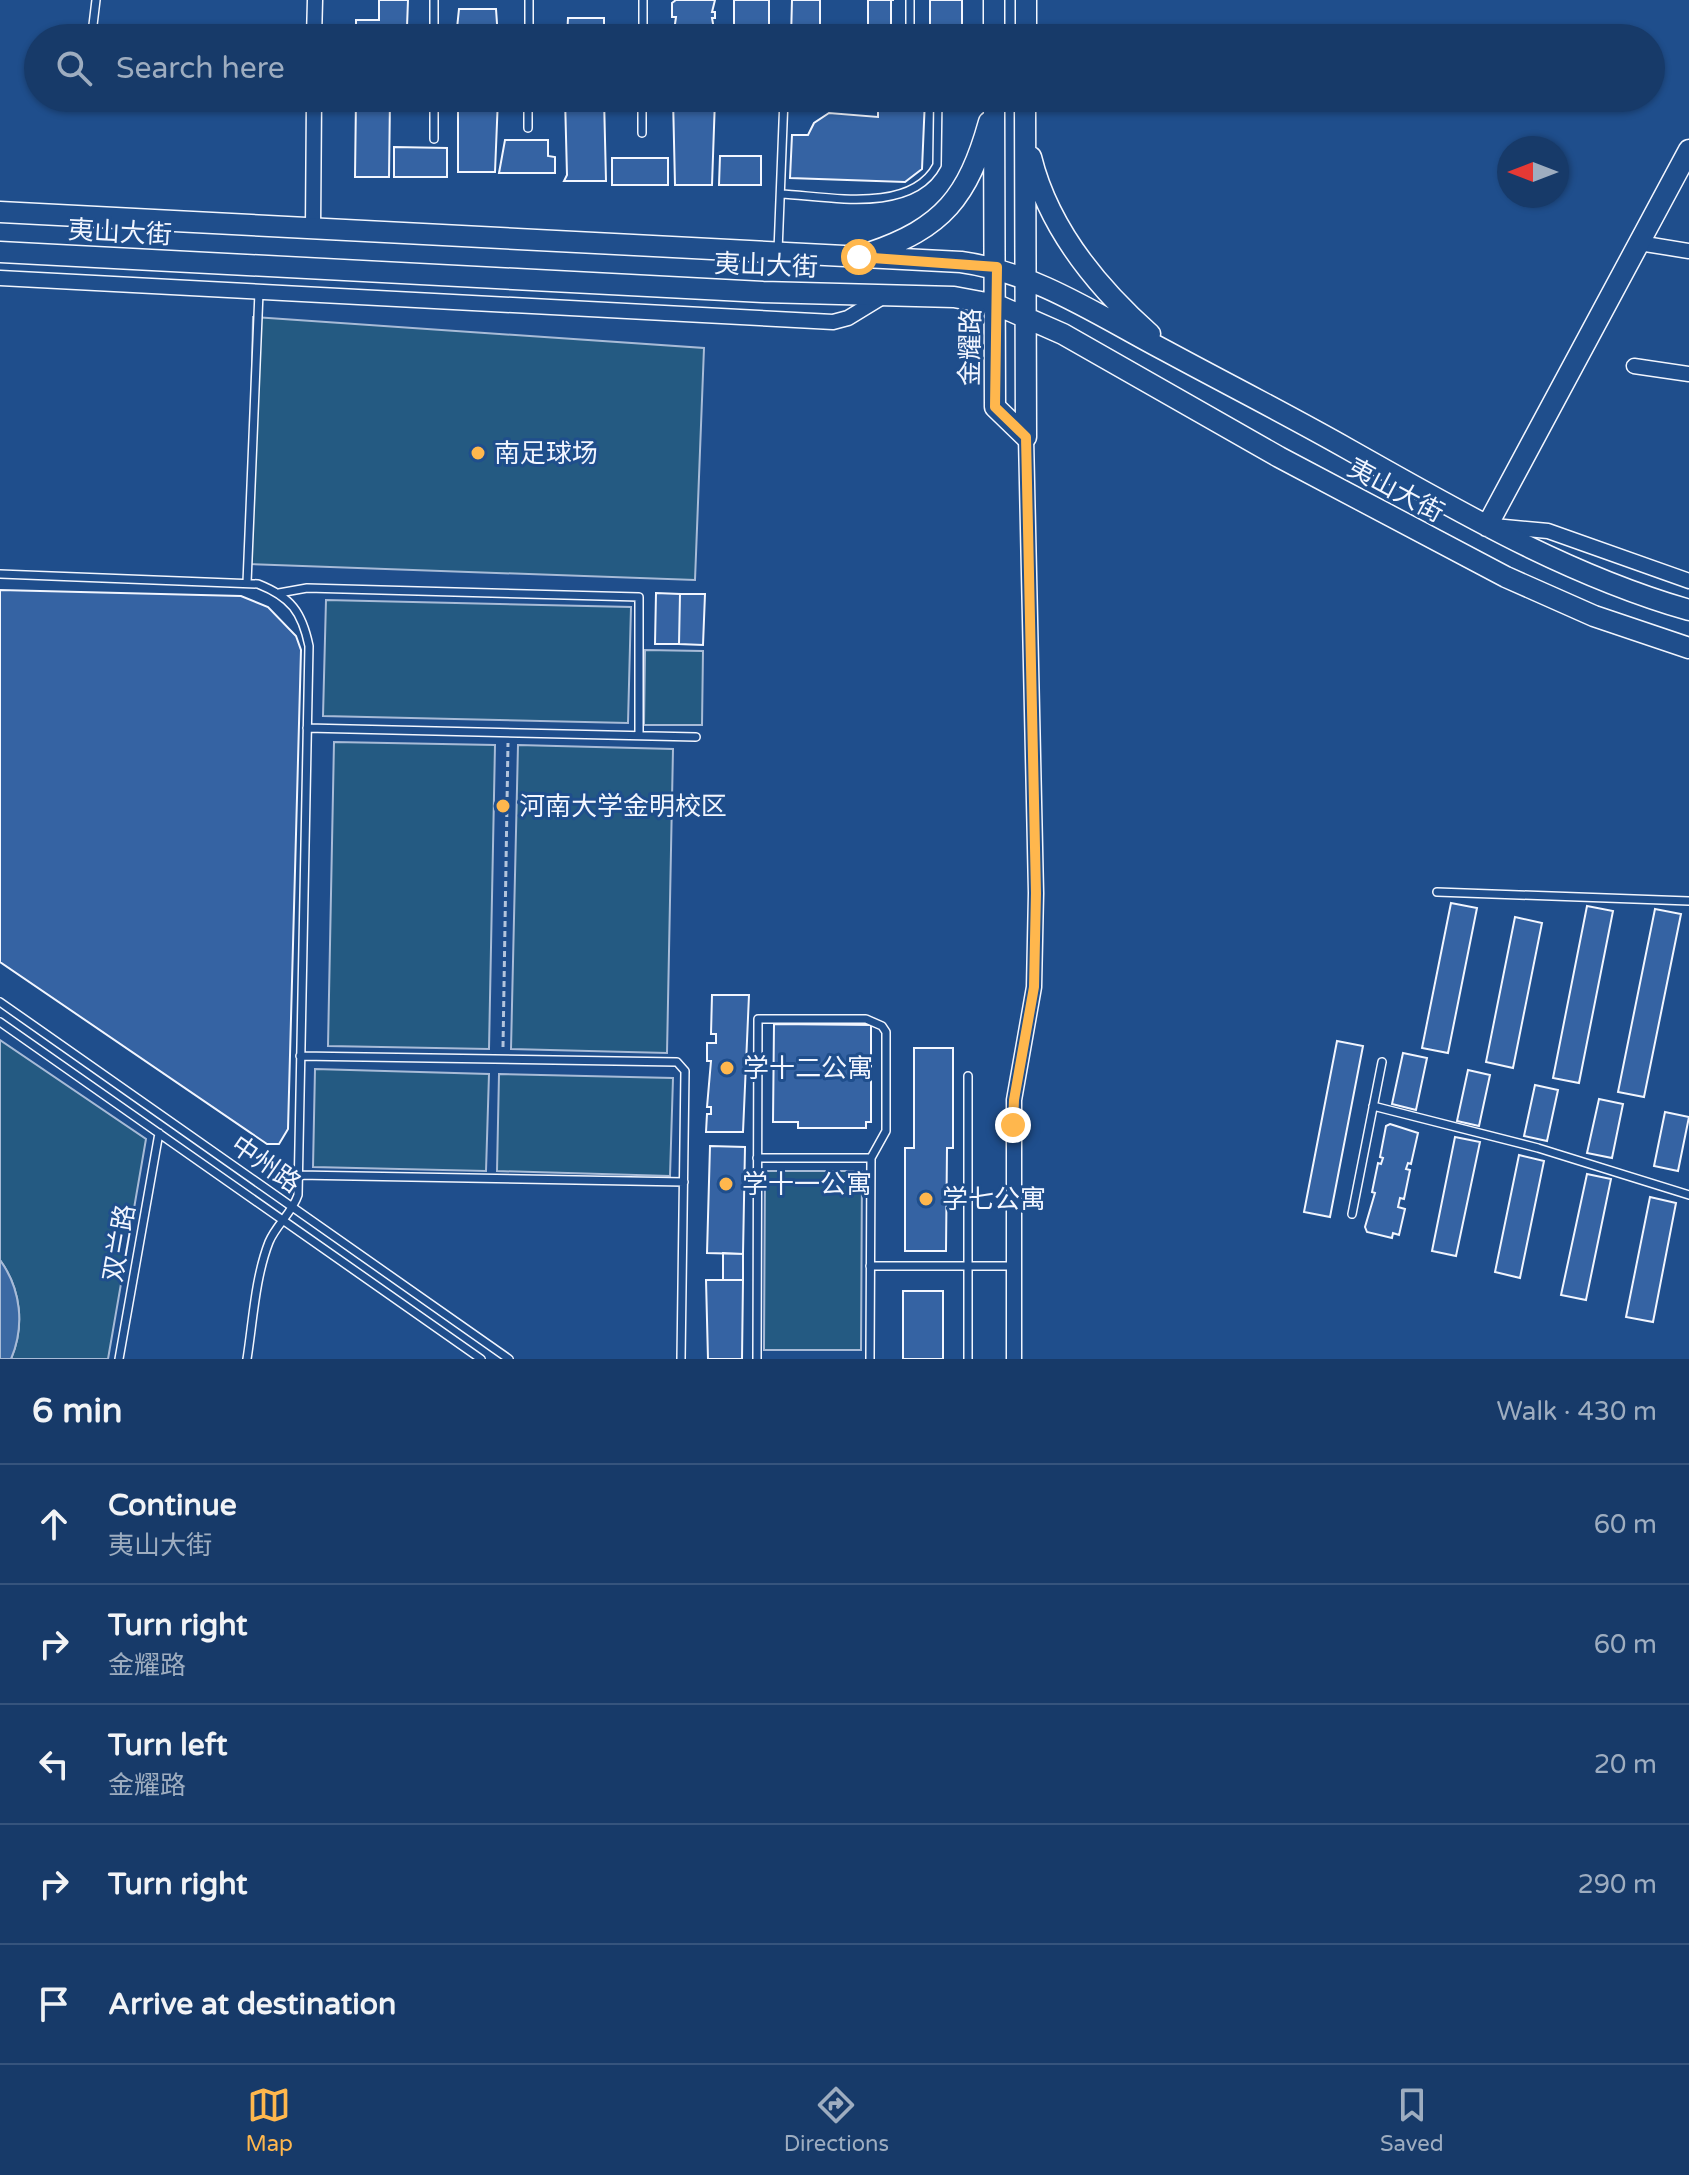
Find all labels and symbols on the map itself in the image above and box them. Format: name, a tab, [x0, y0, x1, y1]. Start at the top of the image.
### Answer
north arrow	[1497, 136, 1569, 208]
street label: 夷山大街	[67, 214, 173, 251]
route start	[841, 239, 877, 275]
street label: 夷山大街	[713, 248, 818, 283]
street label: 金耀路	[954, 308, 987, 386]
place label: 南足球场	[494, 438, 598, 469]
marker: 南足球场	[469, 444, 487, 462]
street label: 夷山大街	[1343, 452, 1449, 529]
place label: 河南大学金明校区	[519, 791, 727, 822]
marker: 河南大学金明校区	[494, 797, 512, 815]
place label: 学十二公寓	[743, 1053, 873, 1084]
marker: 学十二公寓	[718, 1059, 736, 1077]
route end	[995, 1107, 1031, 1143]
street label: 中州路	[225, 1129, 307, 1199]
place label: 学十一公寓	[742, 1169, 872, 1200]
marker: 学十一公寓	[717, 1175, 735, 1193]
place label: 学七公寓	[942, 1184, 1046, 1215]
marker: 学七公寓	[917, 1190, 935, 1208]
street label: 双兰路	[97, 1202, 142, 1284]

